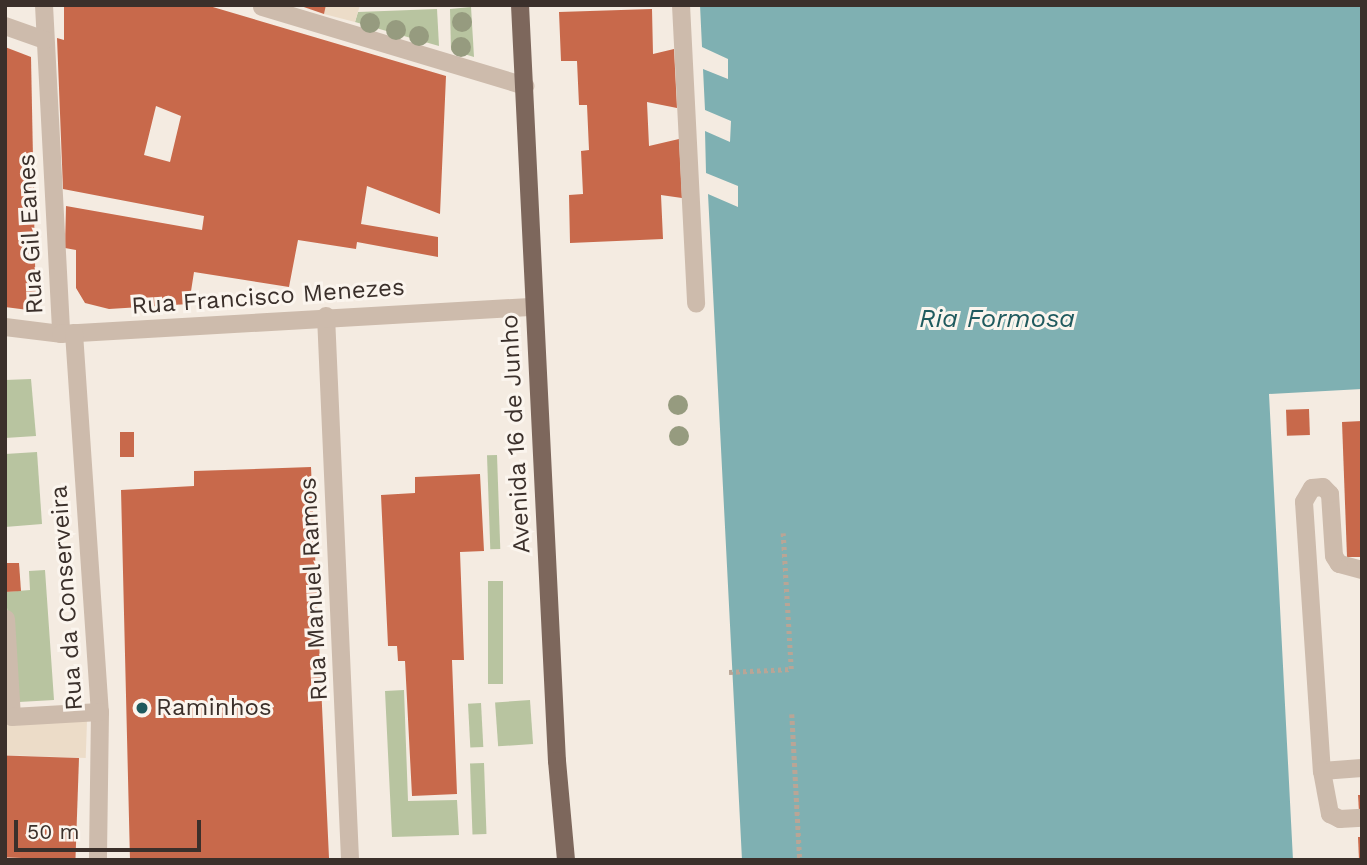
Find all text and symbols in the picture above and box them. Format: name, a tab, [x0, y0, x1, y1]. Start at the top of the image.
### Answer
street label: Rua Gil Eanes	[12, 152, 50, 316]
street label: Rua Francisco Menezes	[130, 273, 406, 321]
water label: Ria Formosa	[919, 303, 1075, 335]
street label: Avenida 16 de Junho	[495, 313, 537, 555]
street label: Rua Manuel Ramos	[294, 476, 334, 702]
street label: Rua da Conserveira	[45, 484, 89, 712]
place label: Raminhos	[156, 694, 272, 722]
marker: Raminhos	[134, 700, 150, 716]
scale bar	[18, 806, 205, 850]
text: 50 m	[27, 819, 79, 844]

